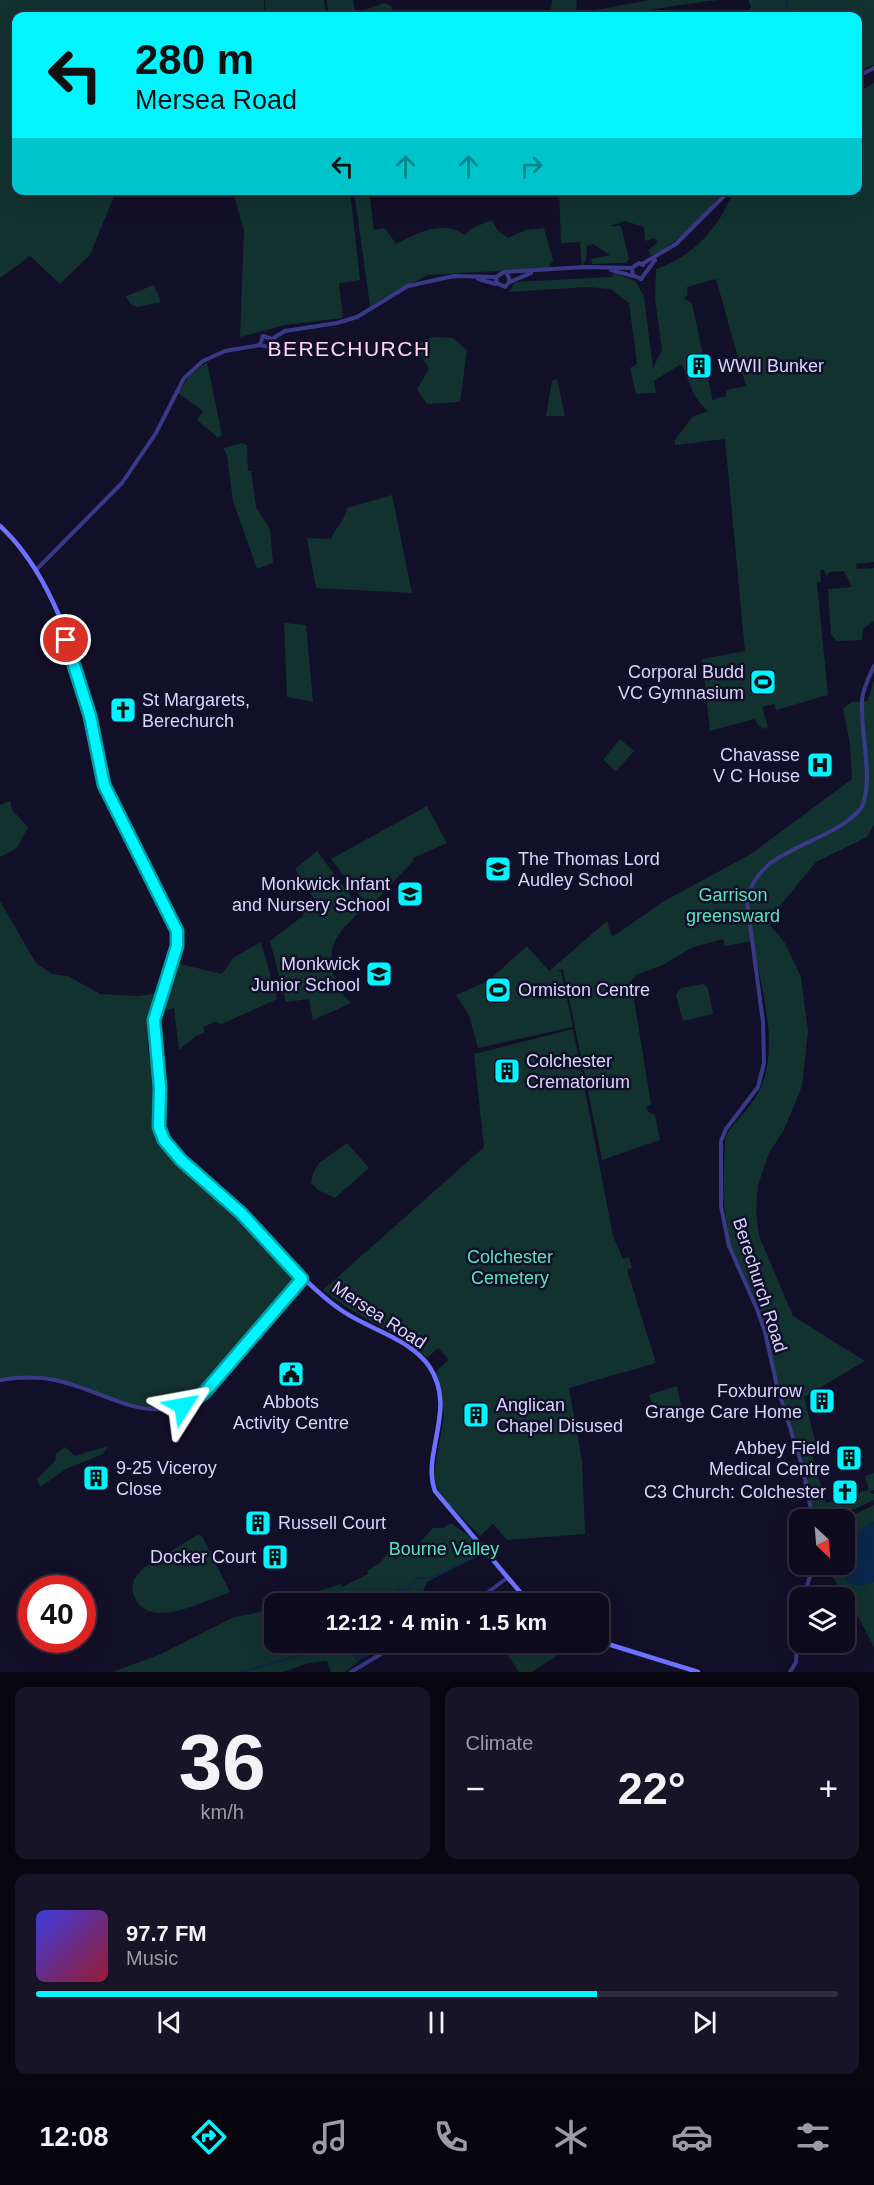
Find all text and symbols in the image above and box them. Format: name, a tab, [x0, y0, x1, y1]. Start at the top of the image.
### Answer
icon: left	[36, 36, 114, 114]
text: 280 m	[135, 36, 254, 83]
text: Mersea Road	[135, 85, 297, 115]
icon: left	[326, 150, 359, 183]
icon: ahead	[389, 150, 422, 183]
icon: ahead	[452, 150, 485, 183]
icon: right	[515, 150, 548, 183]
district label: BERECHURCH	[267, 337, 431, 360]
building icon: WWII Bunker	[684, 351, 714, 381]
place label: WWII Bunker	[718, 356, 824, 376]
pin	[40, 614, 91, 665]
icon: arrive	[49, 623, 82, 656]
place label: Corporal Budd VC Gymnasium	[618, 662, 744, 703]
sports icon: Corporal Budd VC Gymnasium	[748, 667, 778, 697]
place label: St Margarets, Berechurch	[142, 690, 250, 731]
church icon: St Margarets, Berechurch	[108, 695, 138, 725]
place label: Chavasse V C House	[713, 745, 800, 786]
hospital icon: Chavasse V C House	[805, 750, 835, 780]
place label: The Thomas Lord Audley School	[518, 849, 660, 890]
school or university icon: The Thomas Lord Audley School	[483, 854, 513, 884]
place label: Monkwick Infant and Nursery School	[232, 874, 390, 915]
school or university icon: Monkwick Infant and Nursery School	[395, 879, 425, 909]
park label: Garrison greensward	[686, 885, 780, 926]
place label: Monkwick Junior School	[251, 954, 361, 995]
school or university icon: Monkwick Junior School	[364, 959, 394, 989]
sports icon: Ormiston Centre	[483, 975, 513, 1005]
place label: Ormiston Centre	[518, 980, 650, 1000]
place label: Colchester Crematorium	[526, 1051, 630, 1092]
building icon: Colchester Crematorium	[492, 1056, 522, 1086]
street label: Berechurch Road	[729, 1215, 791, 1355]
park label: Colchester Cemetery	[467, 1247, 553, 1288]
street label: Mersea Road	[328, 1277, 430, 1353]
public building icon: Abbots Activity Centre	[276, 1359, 306, 1389]
position arrow	[151, 1374, 215, 1438]
place label: Foxburrow Grange Care Home	[645, 1381, 803, 1422]
building icon: Foxburrow Grange Care Home	[807, 1386, 837, 1416]
place label: Abbots Activity Centre	[233, 1392, 349, 1433]
place label: Anglican Chapel Disused	[496, 1395, 623, 1436]
building icon: Anglican Chapel Disused	[461, 1400, 491, 1430]
place label: Abbey Field Medical Centre	[709, 1438, 830, 1479]
building icon: Abbey Field Medical Centre	[834, 1443, 864, 1473]
place label: 9-25 Viceroy Close	[116, 1458, 217, 1499]
building icon: 9-25 Viceroy Close	[81, 1463, 111, 1493]
church icon: C3 Church: Colchester	[830, 1477, 860, 1507]
place label: C3 Church: Colchester	[644, 1482, 826, 1502]
building icon: Russell Court	[243, 1508, 273, 1538]
north arrow	[789, 1509, 855, 1575]
map controls	[789, 1509, 855, 1653]
place label: Russell Court	[278, 1513, 386, 1533]
park label: Bourne Valley	[389, 1539, 499, 1559]
building icon: Docker Court	[260, 1542, 290, 1572]
place label: Docker Court	[150, 1547, 256, 1567]
speed limit sign: 40	[18, 1575, 96, 1653]
button: layers	[789, 1587, 855, 1653]
text: 12:12 · 4 min · 1.5 km	[326, 1610, 547, 1635]
text: 36	[179, 1718, 266, 1806]
text: Climate	[466, 1732, 533, 1754]
text: 22°	[618, 1763, 686, 1814]
text: −	[466, 1770, 485, 1807]
text: +	[819, 1770, 838, 1807]
text: km/h	[201, 1801, 244, 1823]
text: 97.7 FM	[126, 1921, 207, 1946]
text: Music	[126, 1947, 178, 1969]
icon: previous	[153, 2006, 186, 2039]
icon: pause	[420, 2006, 453, 2039]
icon: next	[688, 2006, 721, 2039]
icon: directions	[188, 2116, 230, 2158]
icon: music	[309, 2116, 351, 2158]
icon: phone	[430, 2116, 472, 2158]
icon: climate	[550, 2116, 592, 2158]
icon: car	[671, 2116, 713, 2158]
icon: filters	[792, 2116, 834, 2158]
text: 12:08	[39, 2122, 109, 2152]

